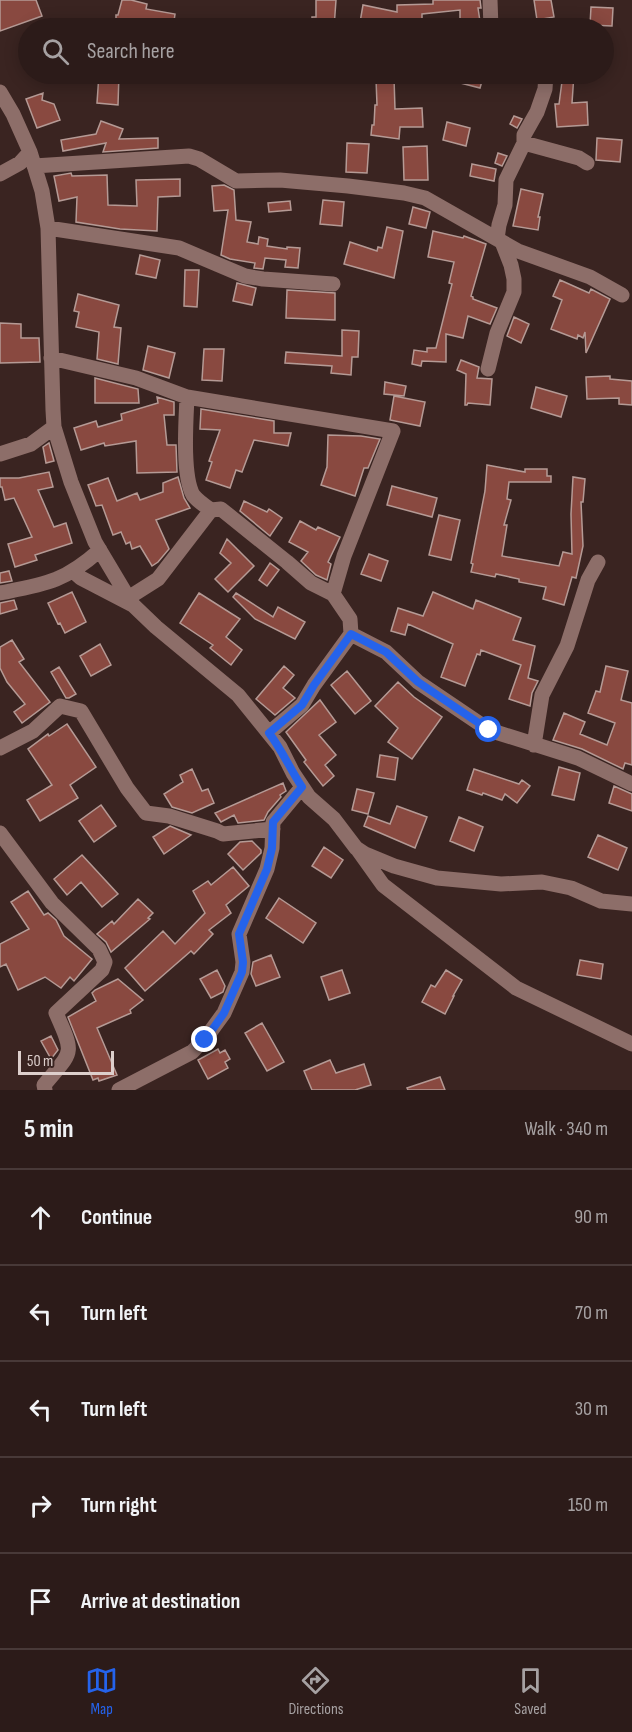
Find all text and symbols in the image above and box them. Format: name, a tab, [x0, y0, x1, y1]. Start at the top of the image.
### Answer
search box	[18, 18, 614, 84]
icon: search	[39, 35, 72, 68]
text: Search here	[87, 38, 174, 65]
route start	[475, 716, 501, 742]
route end	[191, 1026, 217, 1052]
scale bar	[18, 1048, 114, 1076]
text: 50 m	[27, 1052, 53, 1071]
text: 5 min	[24, 1114, 74, 1145]
text: Walk · 340 m	[524, 1117, 608, 1141]
icon: ahead	[24, 1201, 57, 1234]
text: Continue	[81, 1204, 152, 1231]
text: 90 m	[574, 1205, 608, 1229]
icon: left	[24, 1297, 57, 1330]
text: Turn left	[81, 1300, 147, 1327]
text: 70 m	[575, 1301, 608, 1325]
icon: left	[24, 1393, 57, 1426]
text: Turn left	[81, 1396, 147, 1423]
text: 30 m	[575, 1397, 608, 1421]
icon: right	[24, 1489, 57, 1522]
text: Turn right	[81, 1492, 157, 1519]
text: 150 m	[568, 1493, 608, 1517]
icon: arrive	[24, 1585, 57, 1618]
text: Arrive at destination	[81, 1588, 240, 1615]
tab: Map	[85, 1664, 118, 1719]
tab: Directions	[288, 1664, 344, 1719]
tab: Saved	[514, 1664, 547, 1719]

